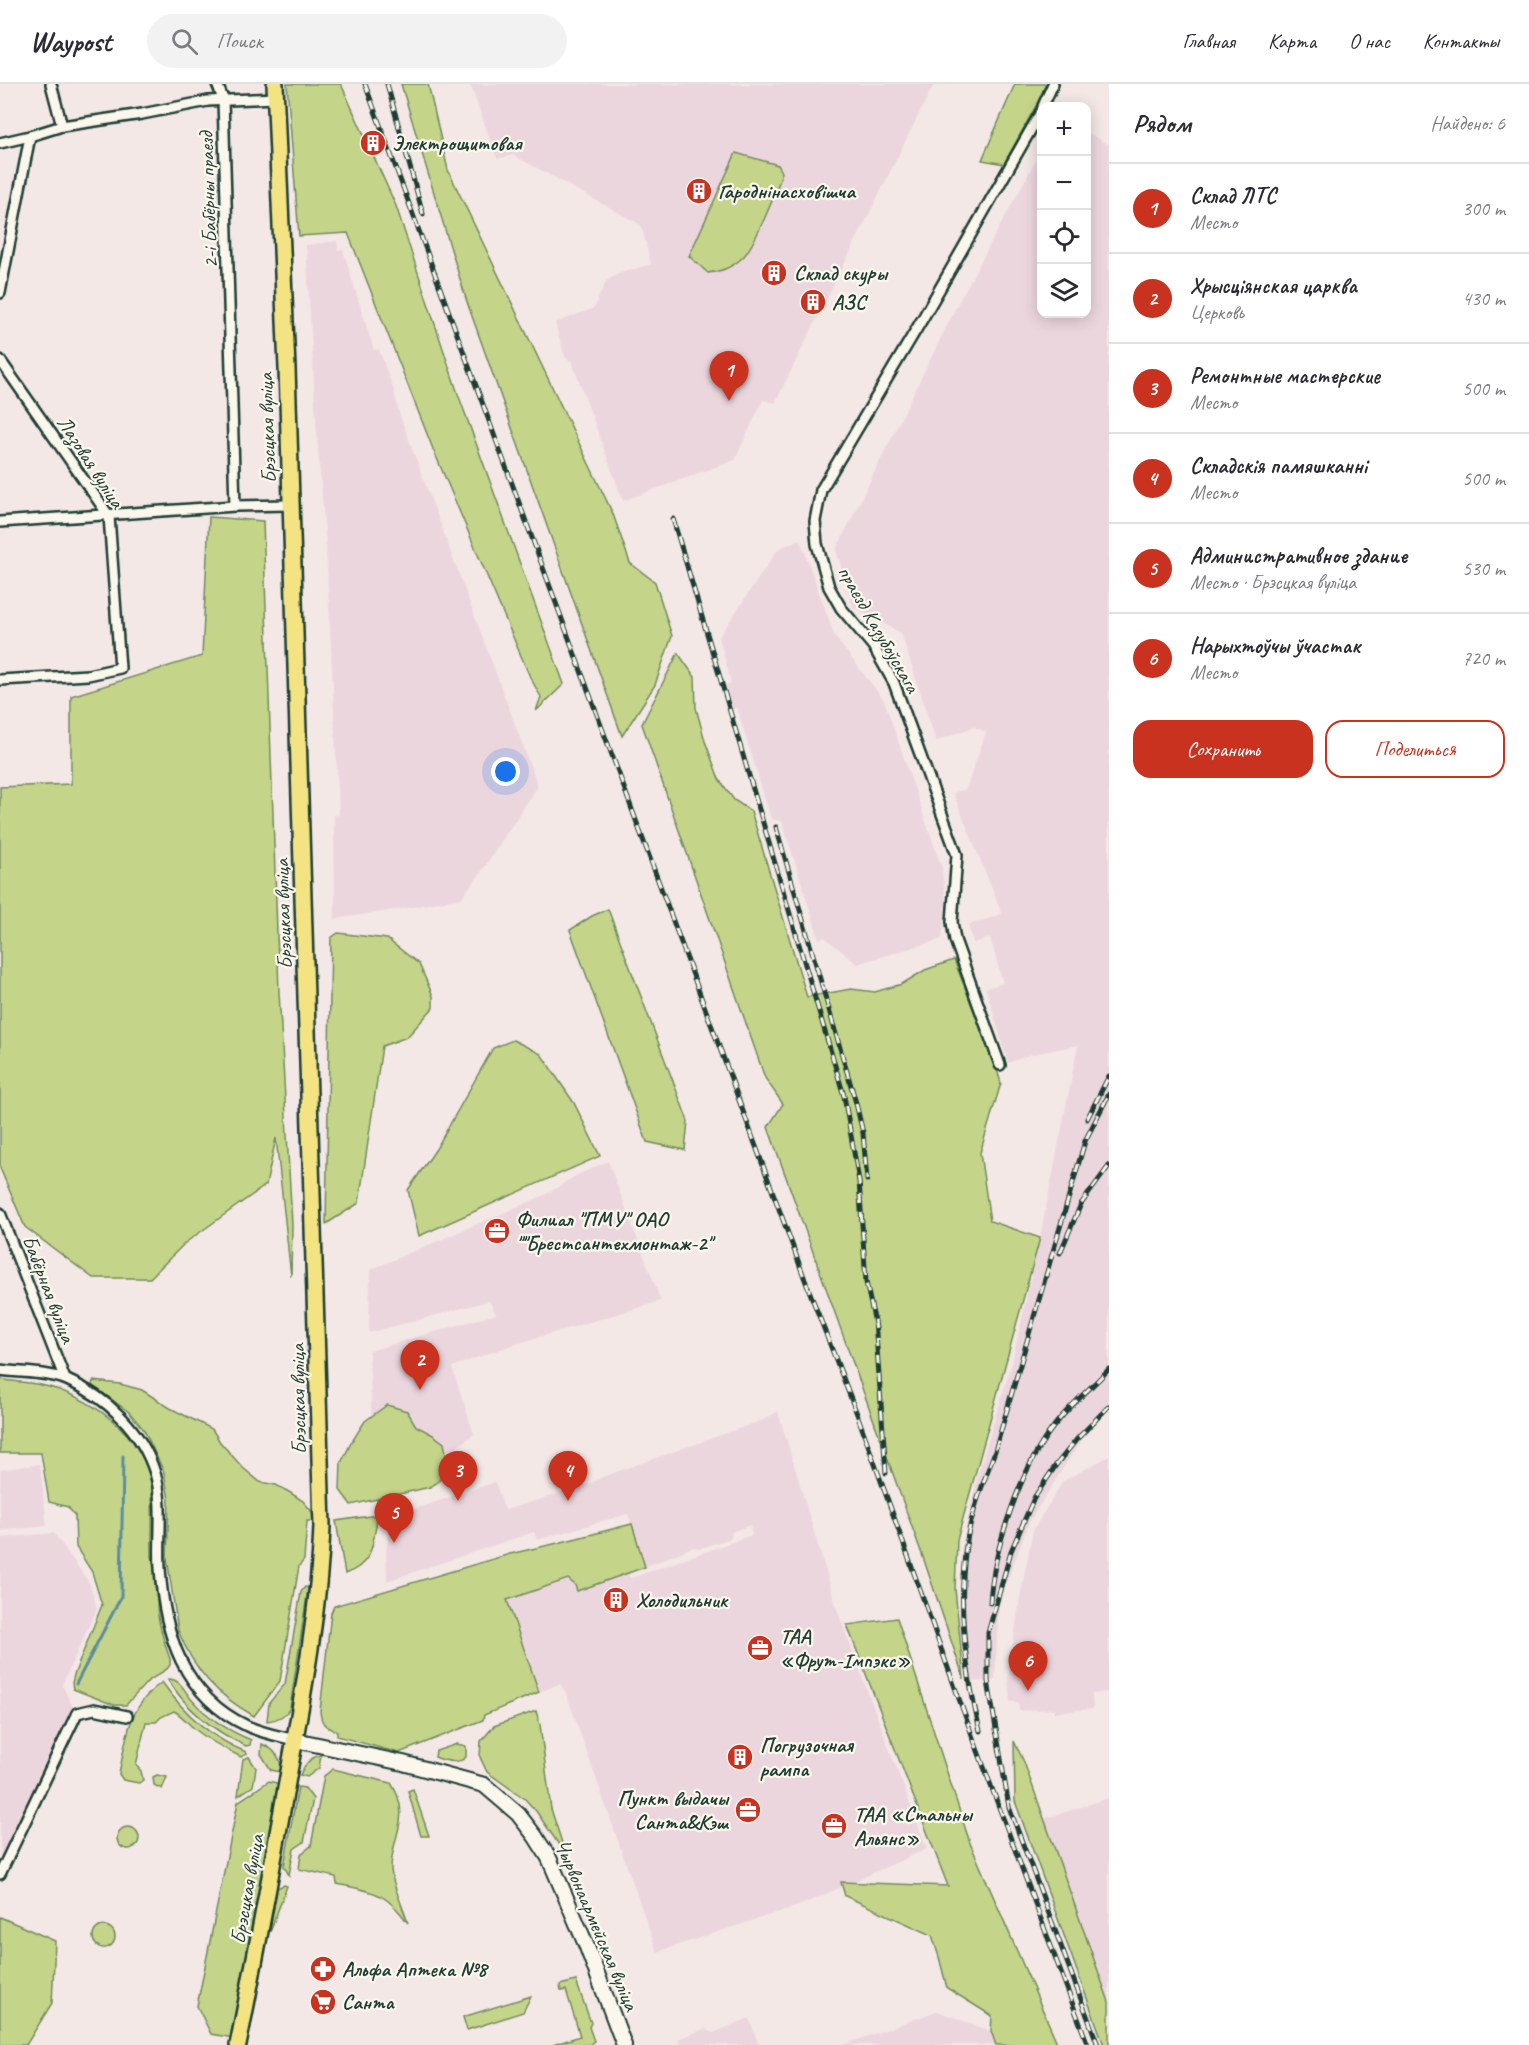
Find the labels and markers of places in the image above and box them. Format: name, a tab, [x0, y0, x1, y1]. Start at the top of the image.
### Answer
building icon: Электрощитовая	[358, 128, 388, 158]
place label: Электрощитовая	[392, 130, 524, 156]
building icon: Гароднінасховішча	[684, 176, 714, 206]
place label: Гароднінасховішча	[718, 178, 856, 204]
building icon: Склад скуры	[759, 258, 789, 288]
place label: Склад скуры	[794, 260, 889, 287]
building icon: АЗС	[798, 287, 828, 317]
place label: АЗС	[832, 289, 869, 315]
pin: 1	[710, 352, 748, 401]
place label: Филиал "ПМУ" ОАО ""Брестсантехмонтаж-2"	[516, 1206, 717, 1256]
office icon: Филиал "ПМУ" ОАО ""Брестсантехмонтаж-2"	[482, 1216, 512, 1246]
pin: 2	[400, 1340, 440, 1390]
pin: 3	[438, 1452, 478, 1501]
pin: 4	[548, 1452, 588, 1501]
pin: 5	[374, 1494, 414, 1543]
building icon: Холодильник	[601, 1585, 631, 1615]
place label: Холодильник	[636, 1587, 729, 1613]
place label: ТАА «Фрут-Імпэкс»	[780, 1623, 910, 1673]
office icon: ТАА «Фрут-Імпэкс»	[745, 1633, 775, 1663]
pin: 6	[1008, 1642, 1048, 1691]
place label: Погрузочная рампа	[760, 1732, 854, 1782]
building icon: Погрузочная рампа	[725, 1742, 755, 1772]
place label: Пункт выдачы Санта&Кэш	[617, 1785, 730, 1835]
office icon: Пункт выдачы Санта&Кэш	[733, 1795, 763, 1825]
place label: ТАА «Стальны Альянс»	[854, 1801, 974, 1851]
office icon: ТАА «Стальны Альянс»	[819, 1811, 849, 1841]
pharmacy icon: Альфа Аптека №8	[308, 1954, 338, 1984]
place label: Альфа Аптека №8	[342, 1956, 489, 1982]
supermarket icon: Санта	[308, 1987, 338, 2017]
place label: Санта	[342, 1989, 396, 2015]

